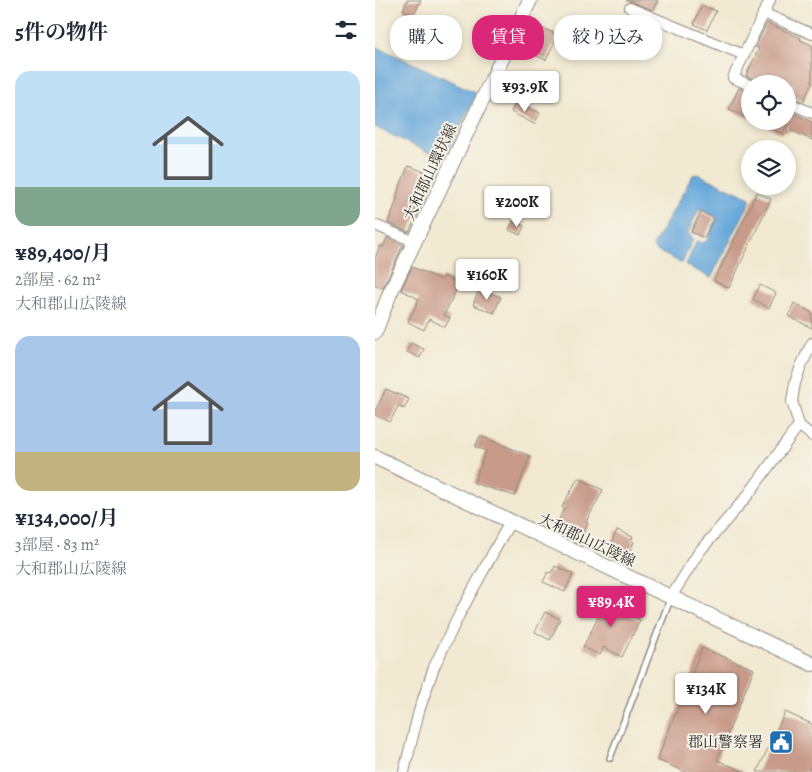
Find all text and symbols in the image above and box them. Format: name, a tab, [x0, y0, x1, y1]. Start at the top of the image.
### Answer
chip: 購入	[390, 15, 462, 60]
chip: 賃貸	[472, 15, 544, 60]
chip: 絞り込み	[554, 15, 662, 60]
icon: filters	[332, 16, 360, 44]
text: 5件の物件	[15, 18, 108, 46]
pin: ¥93.9K	[484, 70, 566, 113]
map controls	[741, 75, 796, 195]
button: locate	[741, 75, 796, 130]
text: ¥93.9K	[502, 76, 548, 98]
icon: home	[143, 103, 233, 193]
street label: 大和郡山環状線	[399, 120, 461, 224]
button: layers	[741, 140, 796, 195]
pin: ¥200K	[482, 186, 552, 228]
text: ¥200K	[495, 191, 539, 213]
text: ¥89,400/月	[15, 239, 111, 267]
pin: ¥160K	[452, 258, 522, 301]
text: ¥160K	[467, 264, 507, 286]
text: 2部屋 · 62 m²	[15, 269, 101, 291]
text: 大和郡山広陵線	[15, 293, 127, 315]
icon: home	[143, 368, 233, 458]
text: ¥134,000/月	[15, 504, 119, 532]
street label: 大和郡山広陵線	[535, 509, 639, 571]
text: 3部屋 · 83 m²	[15, 534, 99, 556]
text: 大和郡山広陵線	[15, 558, 127, 580]
pin: ¥89.4K	[570, 586, 652, 628]
text: ¥89.4K	[588, 591, 634, 613]
pin: ¥134K	[671, 672, 741, 715]
text: ¥134K	[686, 678, 726, 700]
public building icon: 郡山警察署	[768, 729, 794, 755]
place label: 郡山警察署	[688, 732, 763, 752]

